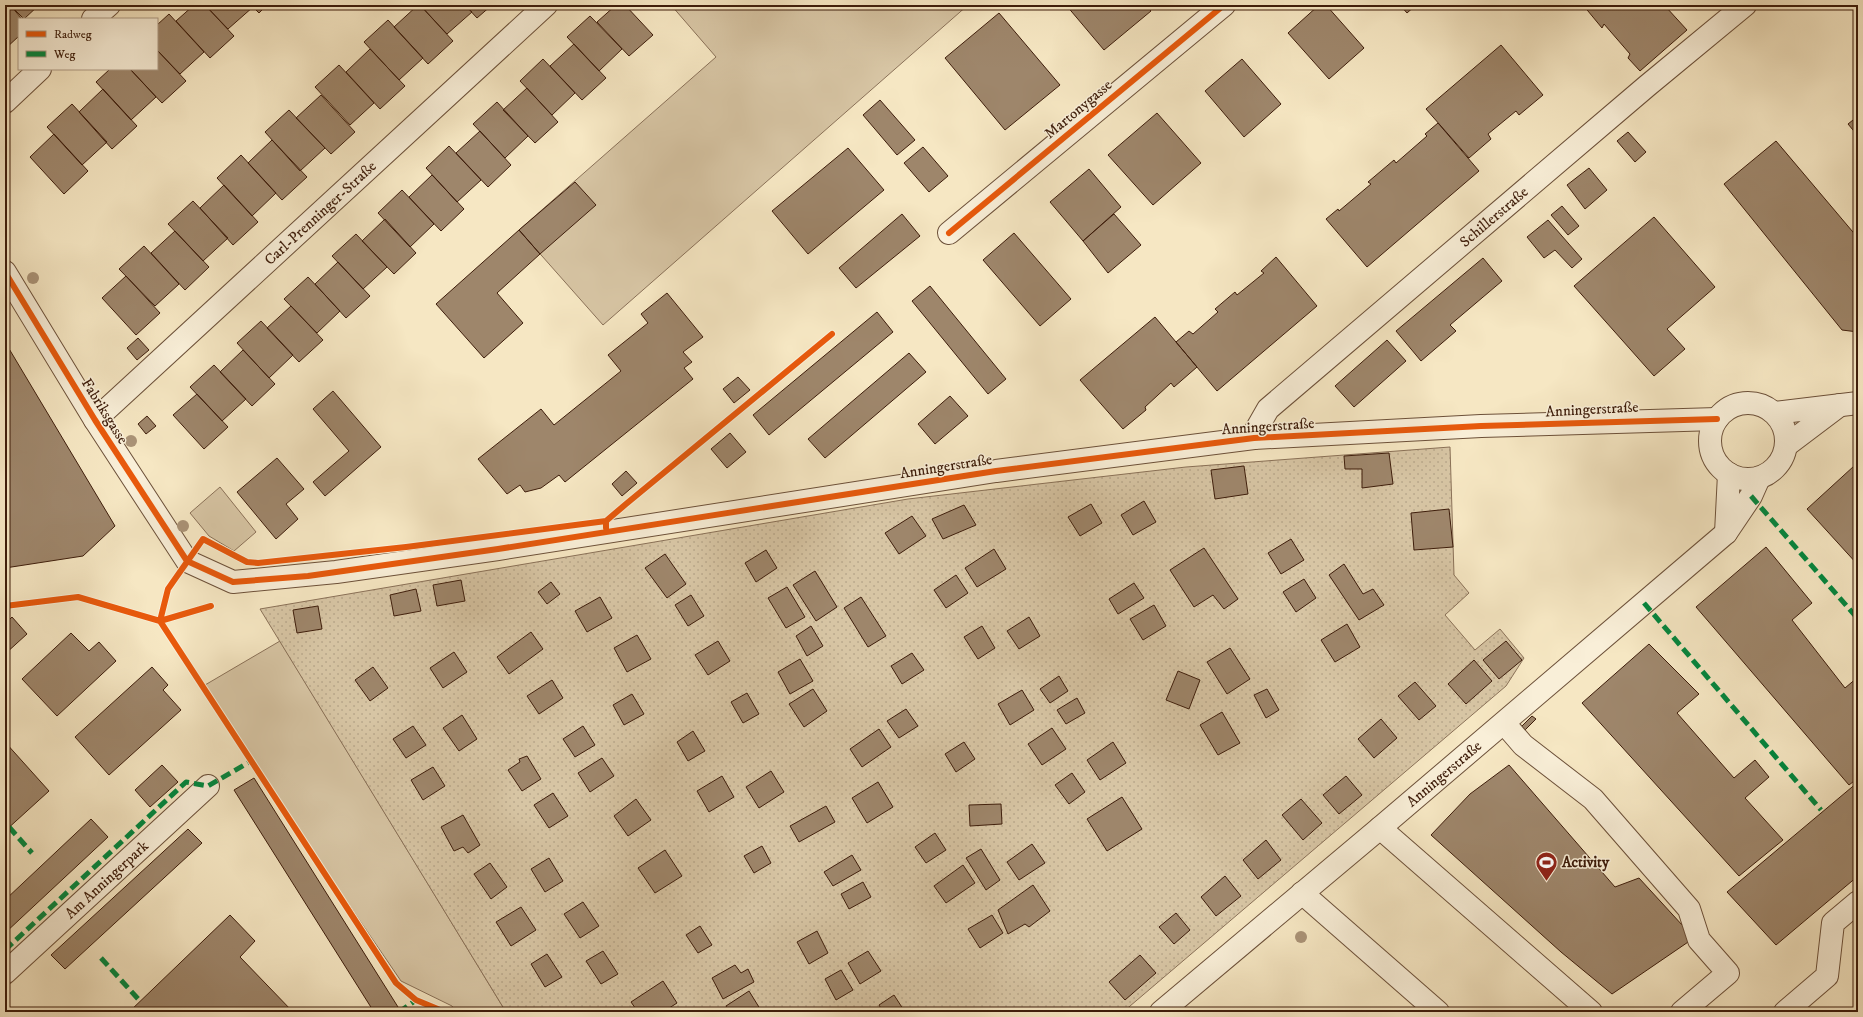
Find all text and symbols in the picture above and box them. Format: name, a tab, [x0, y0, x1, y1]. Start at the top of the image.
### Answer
legend	[18, 18, 158, 70]
text: Radweg	[54, 27, 92, 42]
text: Weg	[53, 47, 75, 62]
street label: Martonygasse	[1041, 76, 1116, 143]
street label: Carl-Prenninger-Straße	[261, 157, 381, 269]
street label: Schillerstraße	[1456, 183, 1532, 251]
street label: Fabriksgasse	[77, 375, 132, 448]
street label: Anningerstraße	[1545, 398, 1639, 421]
street label: Anningerstraße	[1221, 414, 1315, 439]
street label: Anningerstraße	[899, 450, 994, 483]
street label: Anningerstraße	[1403, 736, 1486, 811]
street label: Am Anningerpark	[61, 836, 153, 923]
sports icon: Activity	[1534, 849, 1560, 882]
place label: Activity	[1561, 853, 1610, 872]

